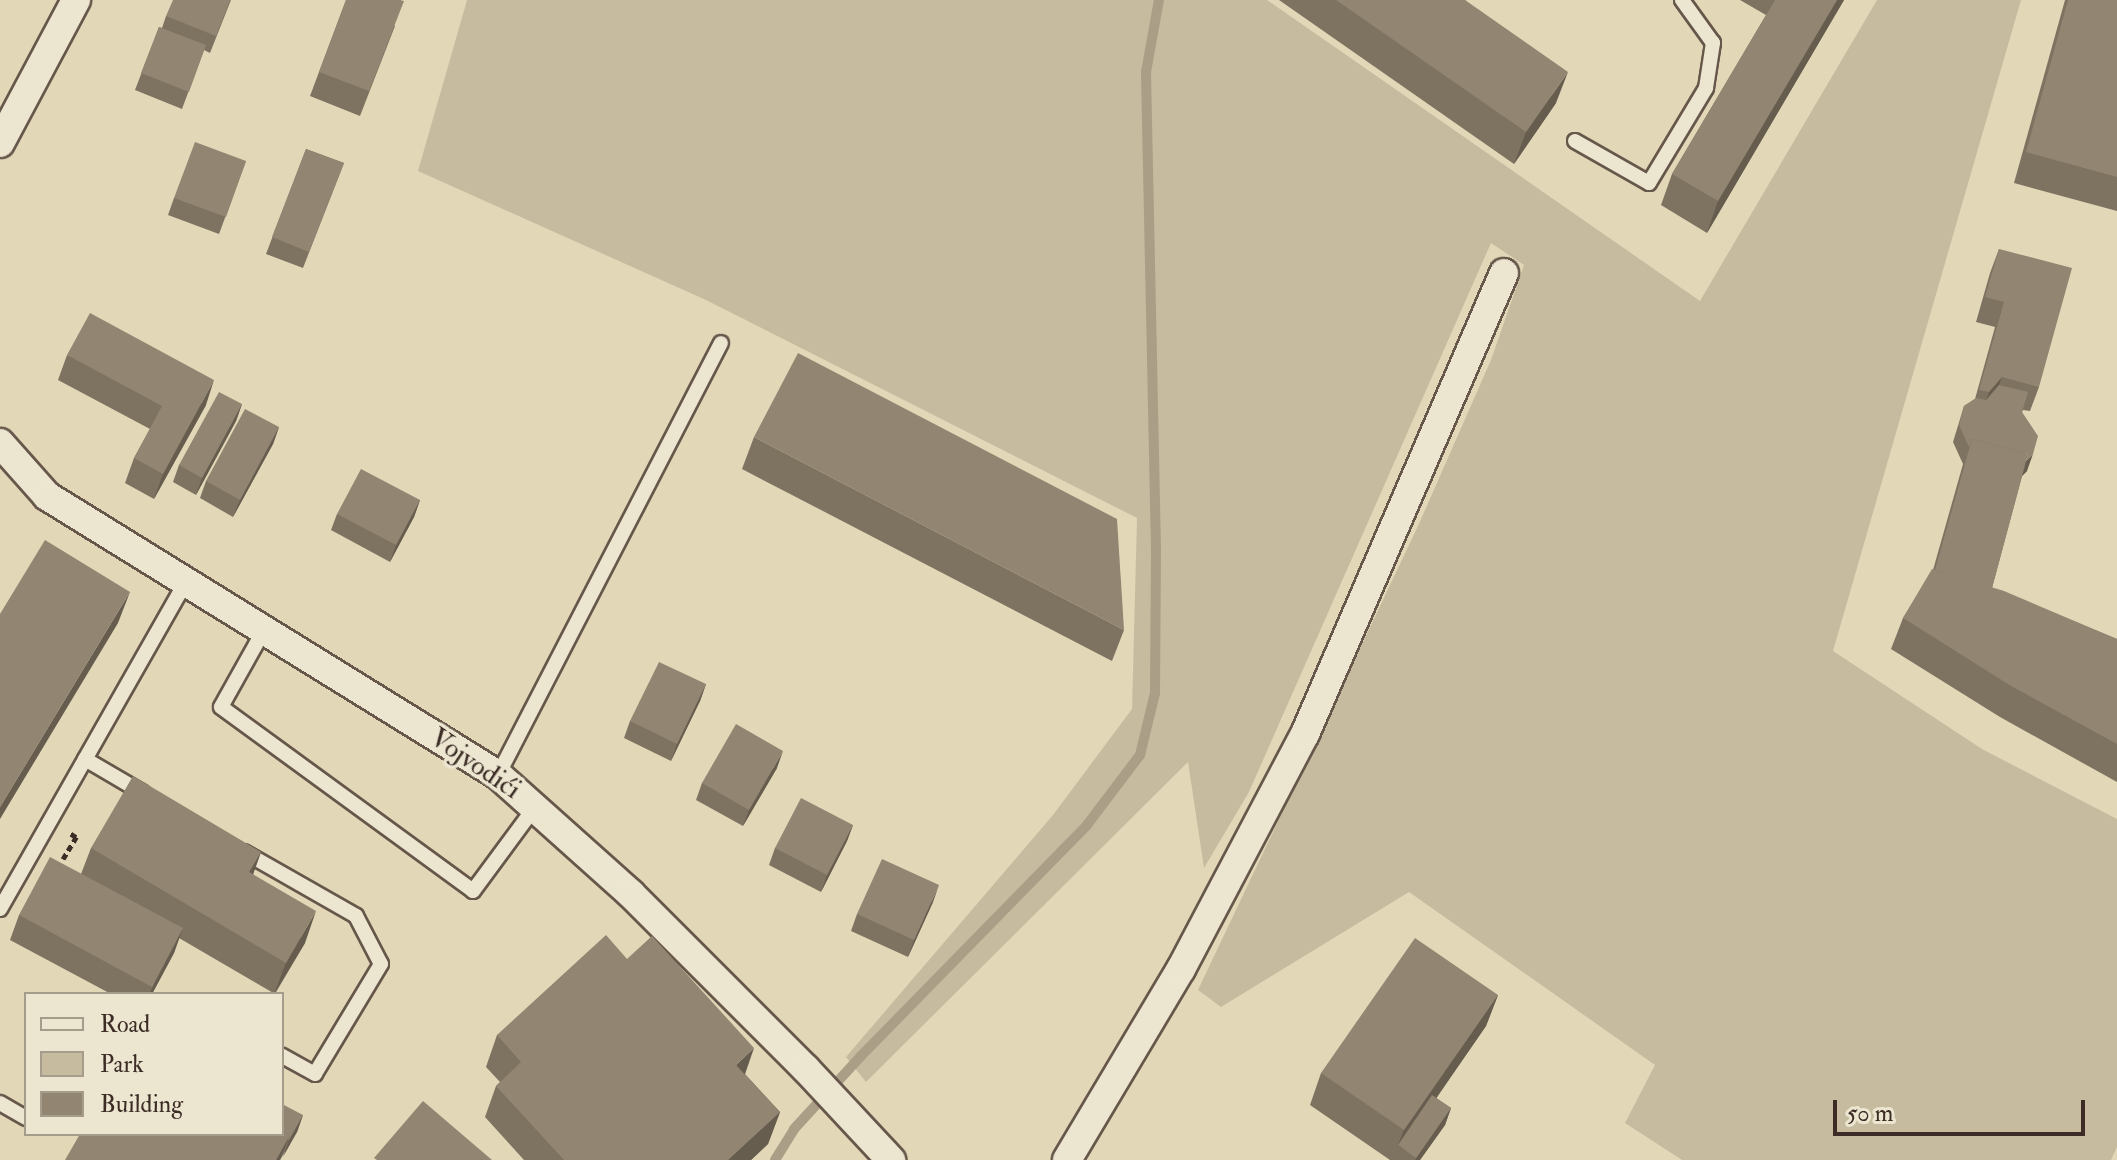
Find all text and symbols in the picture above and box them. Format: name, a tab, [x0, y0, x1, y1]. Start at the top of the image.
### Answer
street label: Vojvodići	[423, 721, 527, 807]
legend	[24, 992, 284, 1136]
text: Road	[100, 1009, 150, 1040]
text: Park	[100, 1049, 144, 1080]
scale bar	[1837, 1084, 2089, 1134]
text: Building	[100, 1089, 183, 1120]
text: 50 m	[1847, 1098, 1893, 1129]

